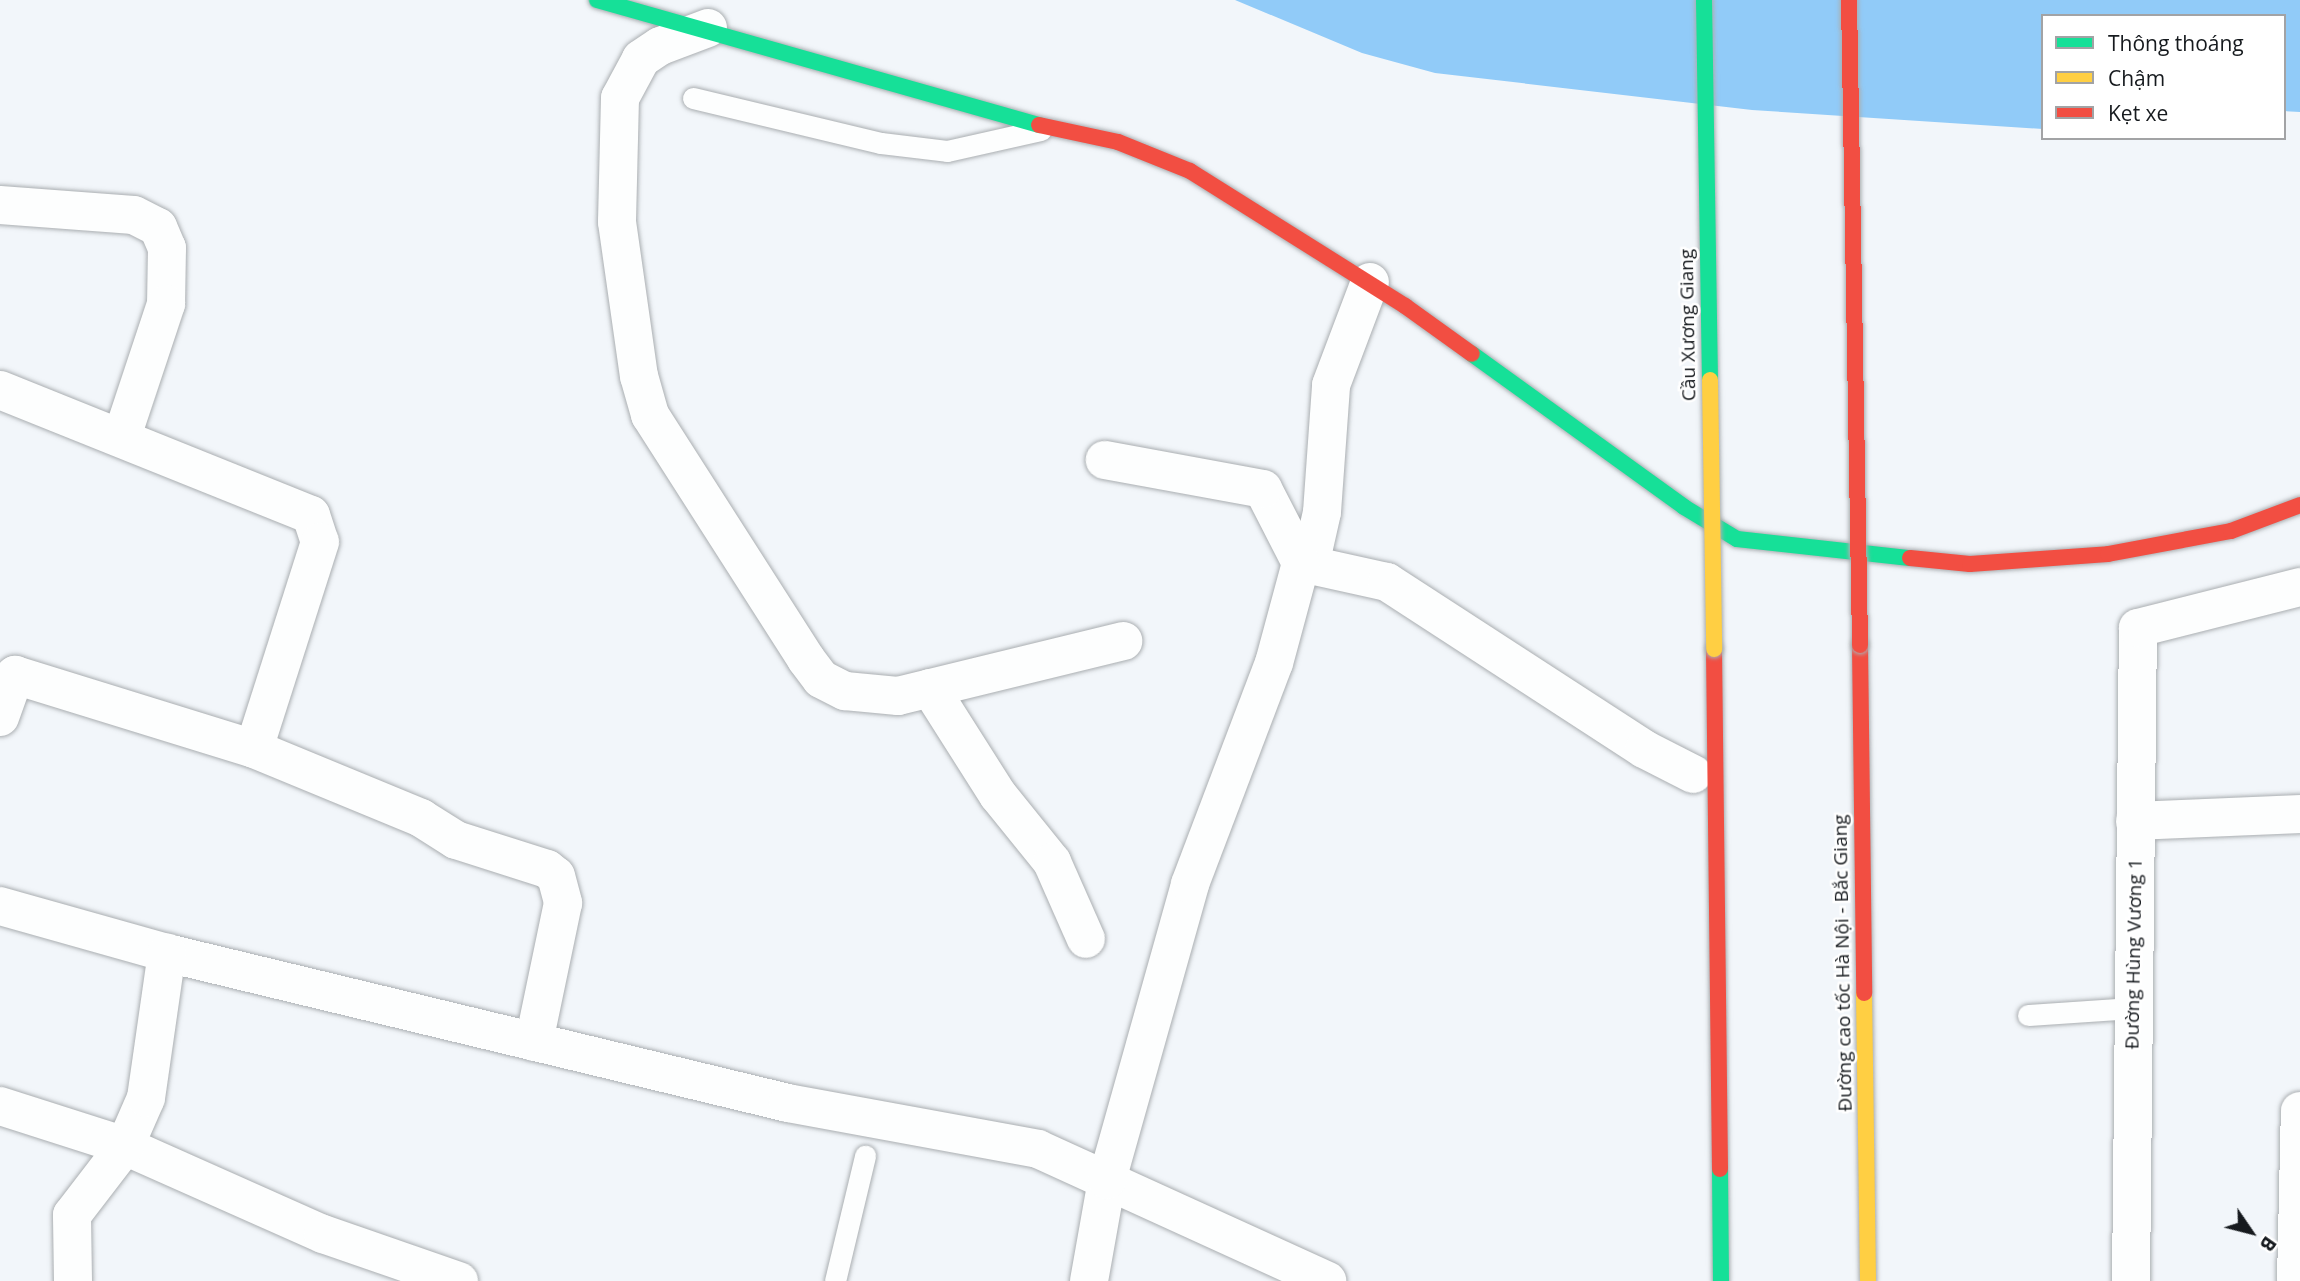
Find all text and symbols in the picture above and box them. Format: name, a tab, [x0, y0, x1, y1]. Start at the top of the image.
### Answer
legend	[2041, 14, 2286, 140]
text: Thông thoáng	[2108, 29, 2244, 57]
text: Chậm	[2108, 64, 2165, 92]
text: Kẹt xe	[2108, 99, 2168, 127]
street label: Cầu Xương Giang	[1675, 249, 1701, 401]
street label: Đường cao tốc Hà Nội - Bắc Giang	[1829, 814, 1857, 1112]
street label: Đường Hùng Vương 1	[2121, 858, 2147, 1050]
north arrow	[2216, 1197, 2286, 1267]
text: B	[2254, 1231, 2283, 1257]

